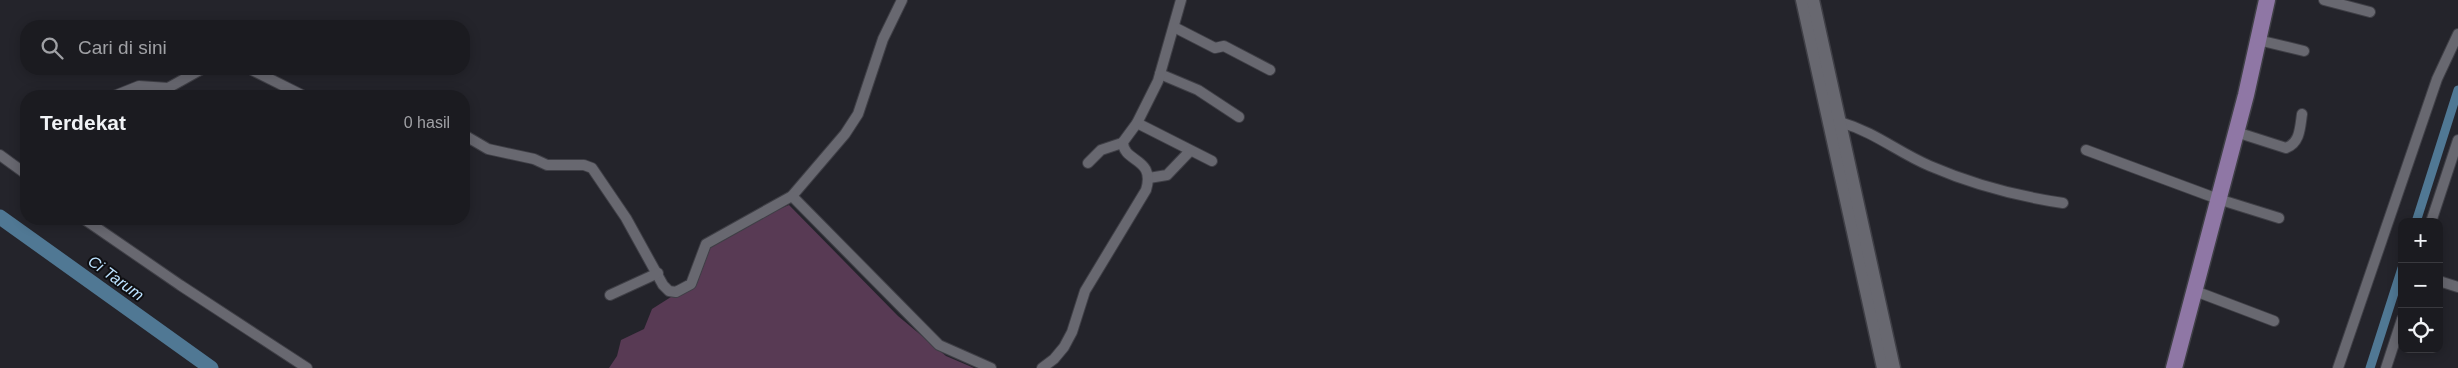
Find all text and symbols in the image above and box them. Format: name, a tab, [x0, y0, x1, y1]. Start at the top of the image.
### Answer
search box	[20, 20, 470, 75]
icon: search	[38, 34, 66, 62]
text: Cari di sini	[78, 37, 167, 58]
text: Terdekat	[40, 111, 126, 134]
text: 0 hasil	[404, 114, 450, 131]
map controls	[2398, 218, 2443, 353]
button: +	[2398, 218, 2443, 263]
water label: Ci Tarum	[85, 252, 147, 304]
button: −	[2398, 263, 2443, 308]
button: locate	[2398, 308, 2443, 353]

